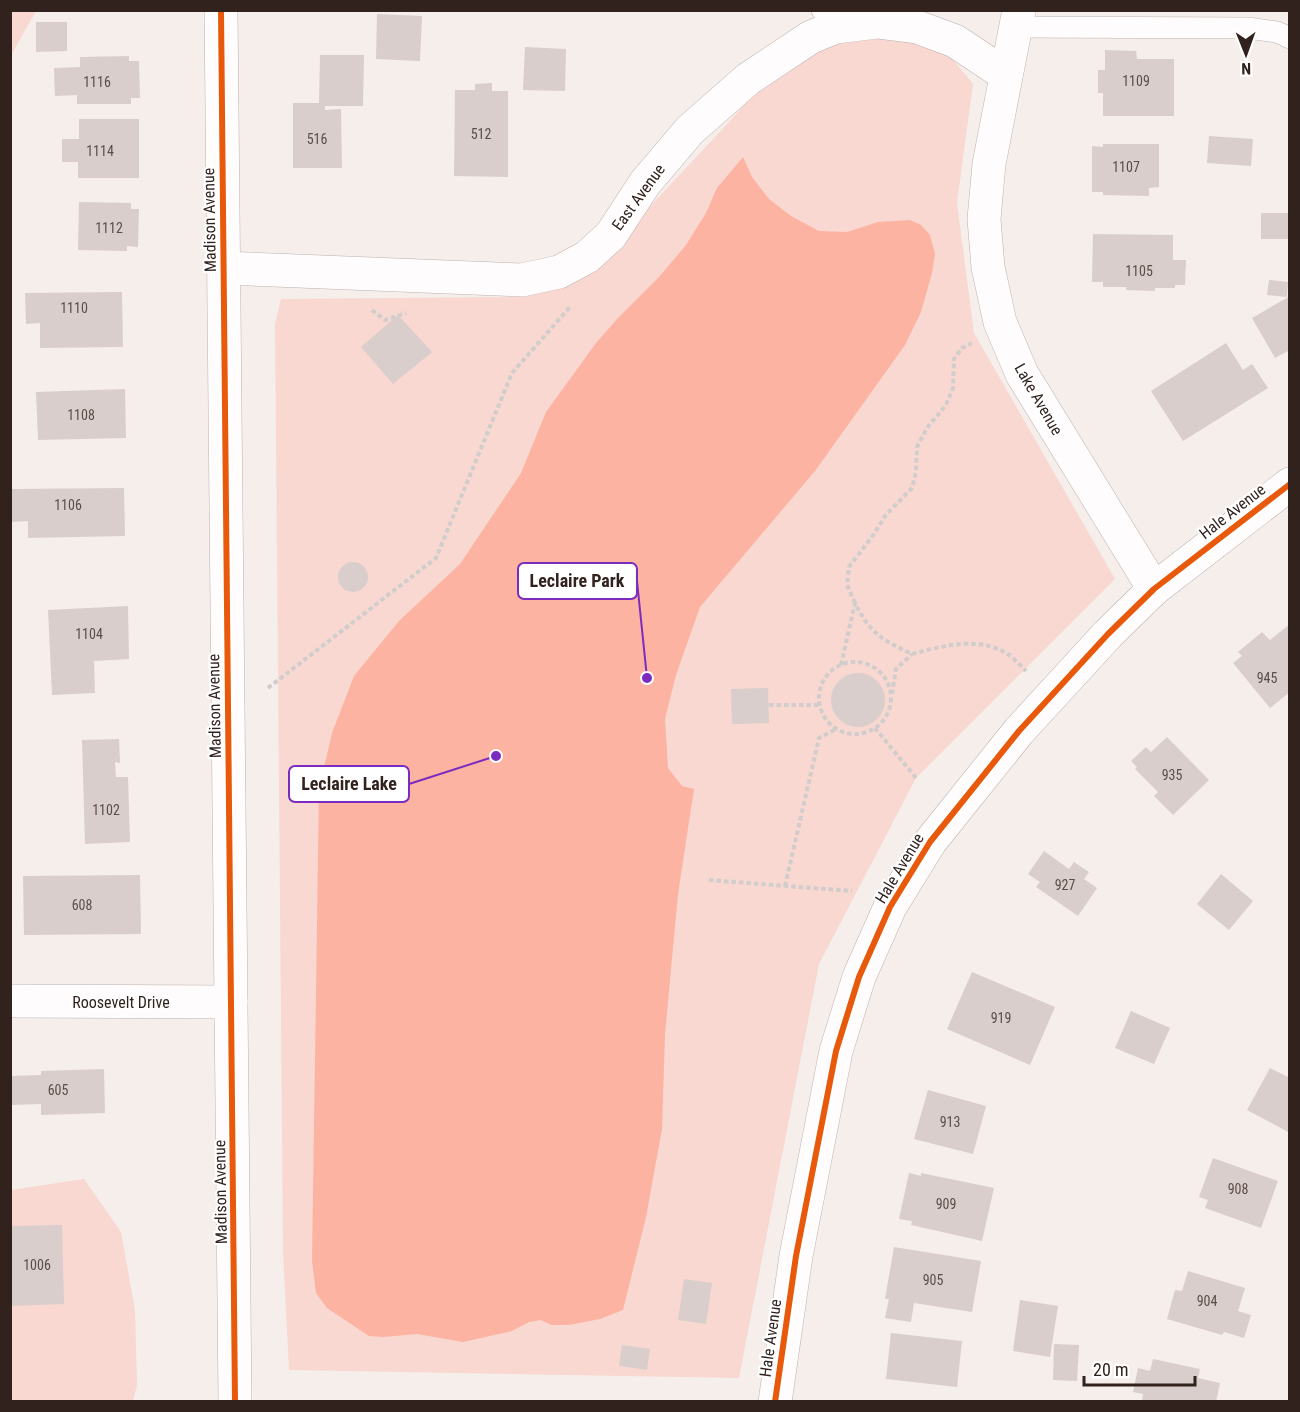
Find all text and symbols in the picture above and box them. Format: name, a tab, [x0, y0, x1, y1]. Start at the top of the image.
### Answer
north arrow	[1216, 24, 1276, 84]
text: N	[1241, 59, 1251, 78]
house number: 1109	[1122, 73, 1150, 89]
house number: 1116	[83, 74, 111, 90]
house number: 512	[471, 126, 491, 142]
house number: 516	[307, 131, 327, 147]
house number: 1114	[86, 143, 114, 159]
house number: 1107	[1112, 159, 1140, 175]
street label: East Avenue	[608, 160, 669, 234]
street label: Madison Avenue	[199, 168, 220, 272]
house number: 1112	[95, 220, 123, 236]
house number: 1105	[1125, 263, 1153, 279]
house number: 1110	[60, 300, 88, 316]
street label: Lake Avenue	[1010, 360, 1067, 438]
house number: 1108	[67, 407, 95, 423]
street label: Hale Avenue	[1196, 480, 1269, 543]
house number: 1106	[54, 497, 82, 513]
callout: Leclaire Park	[518, 563, 637, 599]
text: Leclaire Park	[530, 570, 625, 591]
house number: 1104	[75, 626, 103, 642]
street label: Madison Avenue	[204, 654, 225, 758]
house number: 945	[1257, 670, 1277, 686]
callout: Leclaire Lake	[289, 766, 409, 802]
house number: 935	[1162, 767, 1182, 783]
text: Leclaire Lake	[301, 773, 397, 794]
house number: 1102	[92, 802, 120, 818]
street label: Hale Avenue	[871, 830, 928, 907]
house number: 927	[1055, 877, 1075, 893]
house number: 608	[72, 897, 92, 913]
street label: Roosevelt Drive	[72, 993, 170, 1012]
house number: 919	[991, 1010, 1011, 1026]
house number: 605	[48, 1082, 68, 1098]
house number: 913	[940, 1114, 960, 1130]
street label: Madison Avenue	[210, 1140, 231, 1244]
house number: 908	[1228, 1181, 1248, 1197]
house number: 909	[936, 1196, 956, 1212]
house number: 1006	[23, 1257, 51, 1273]
house number: 905	[923, 1272, 943, 1288]
house number: 904	[1197, 1293, 1217, 1309]
street label: Hale Avenue	[756, 1298, 785, 1378]
scale bar	[1084, 1349, 1195, 1387]
text: 20 m	[1093, 1359, 1128, 1380]

